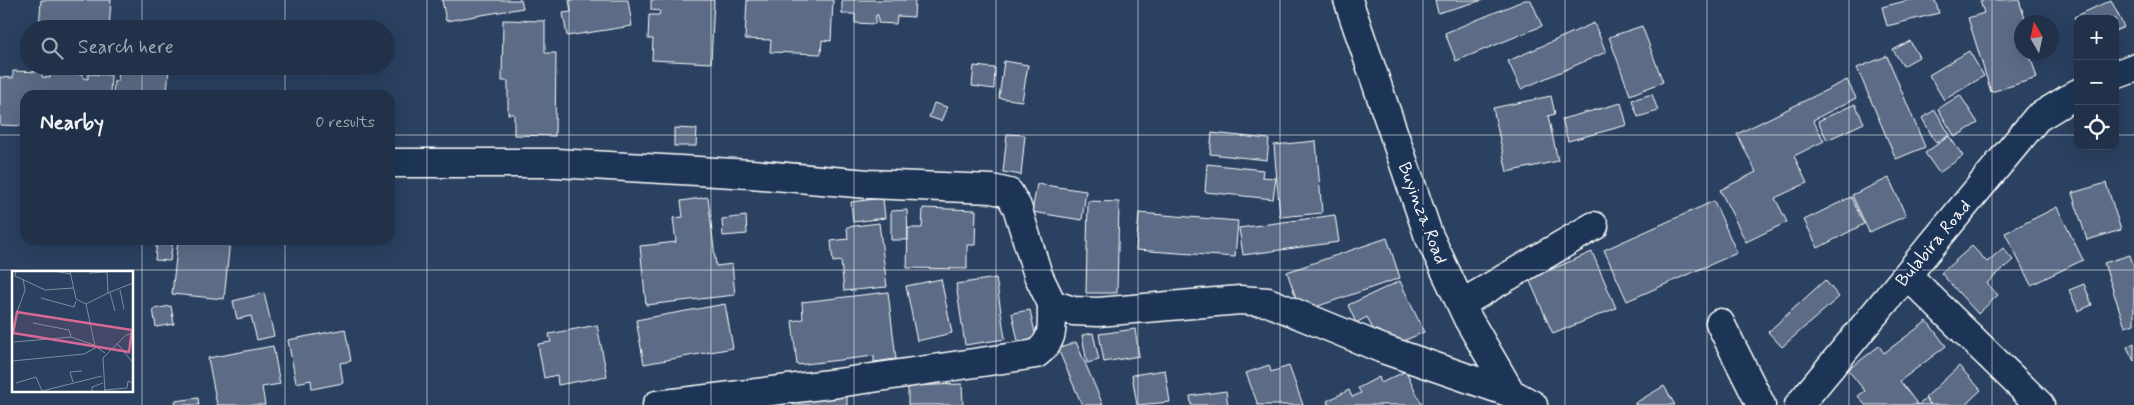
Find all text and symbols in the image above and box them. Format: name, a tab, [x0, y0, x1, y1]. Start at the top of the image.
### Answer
north arrow	[2014, 15, 2059, 60]
map controls	[2074, 15, 2119, 150]
button: +	[2074, 15, 2119, 60]
search box	[20, 20, 395, 75]
icon: search	[38, 34, 66, 62]
text: Search here	[78, 35, 174, 60]
button: −	[2074, 60, 2119, 105]
button: locate	[2074, 105, 2119, 150]
text: Nearby	[40, 109, 104, 137]
text: 0 results	[315, 112, 375, 133]
street label: Buyinza Road	[1392, 159, 1453, 268]
street label: Bulabira Road	[1890, 195, 1977, 292]
inset map	[12, 271, 134, 392]

